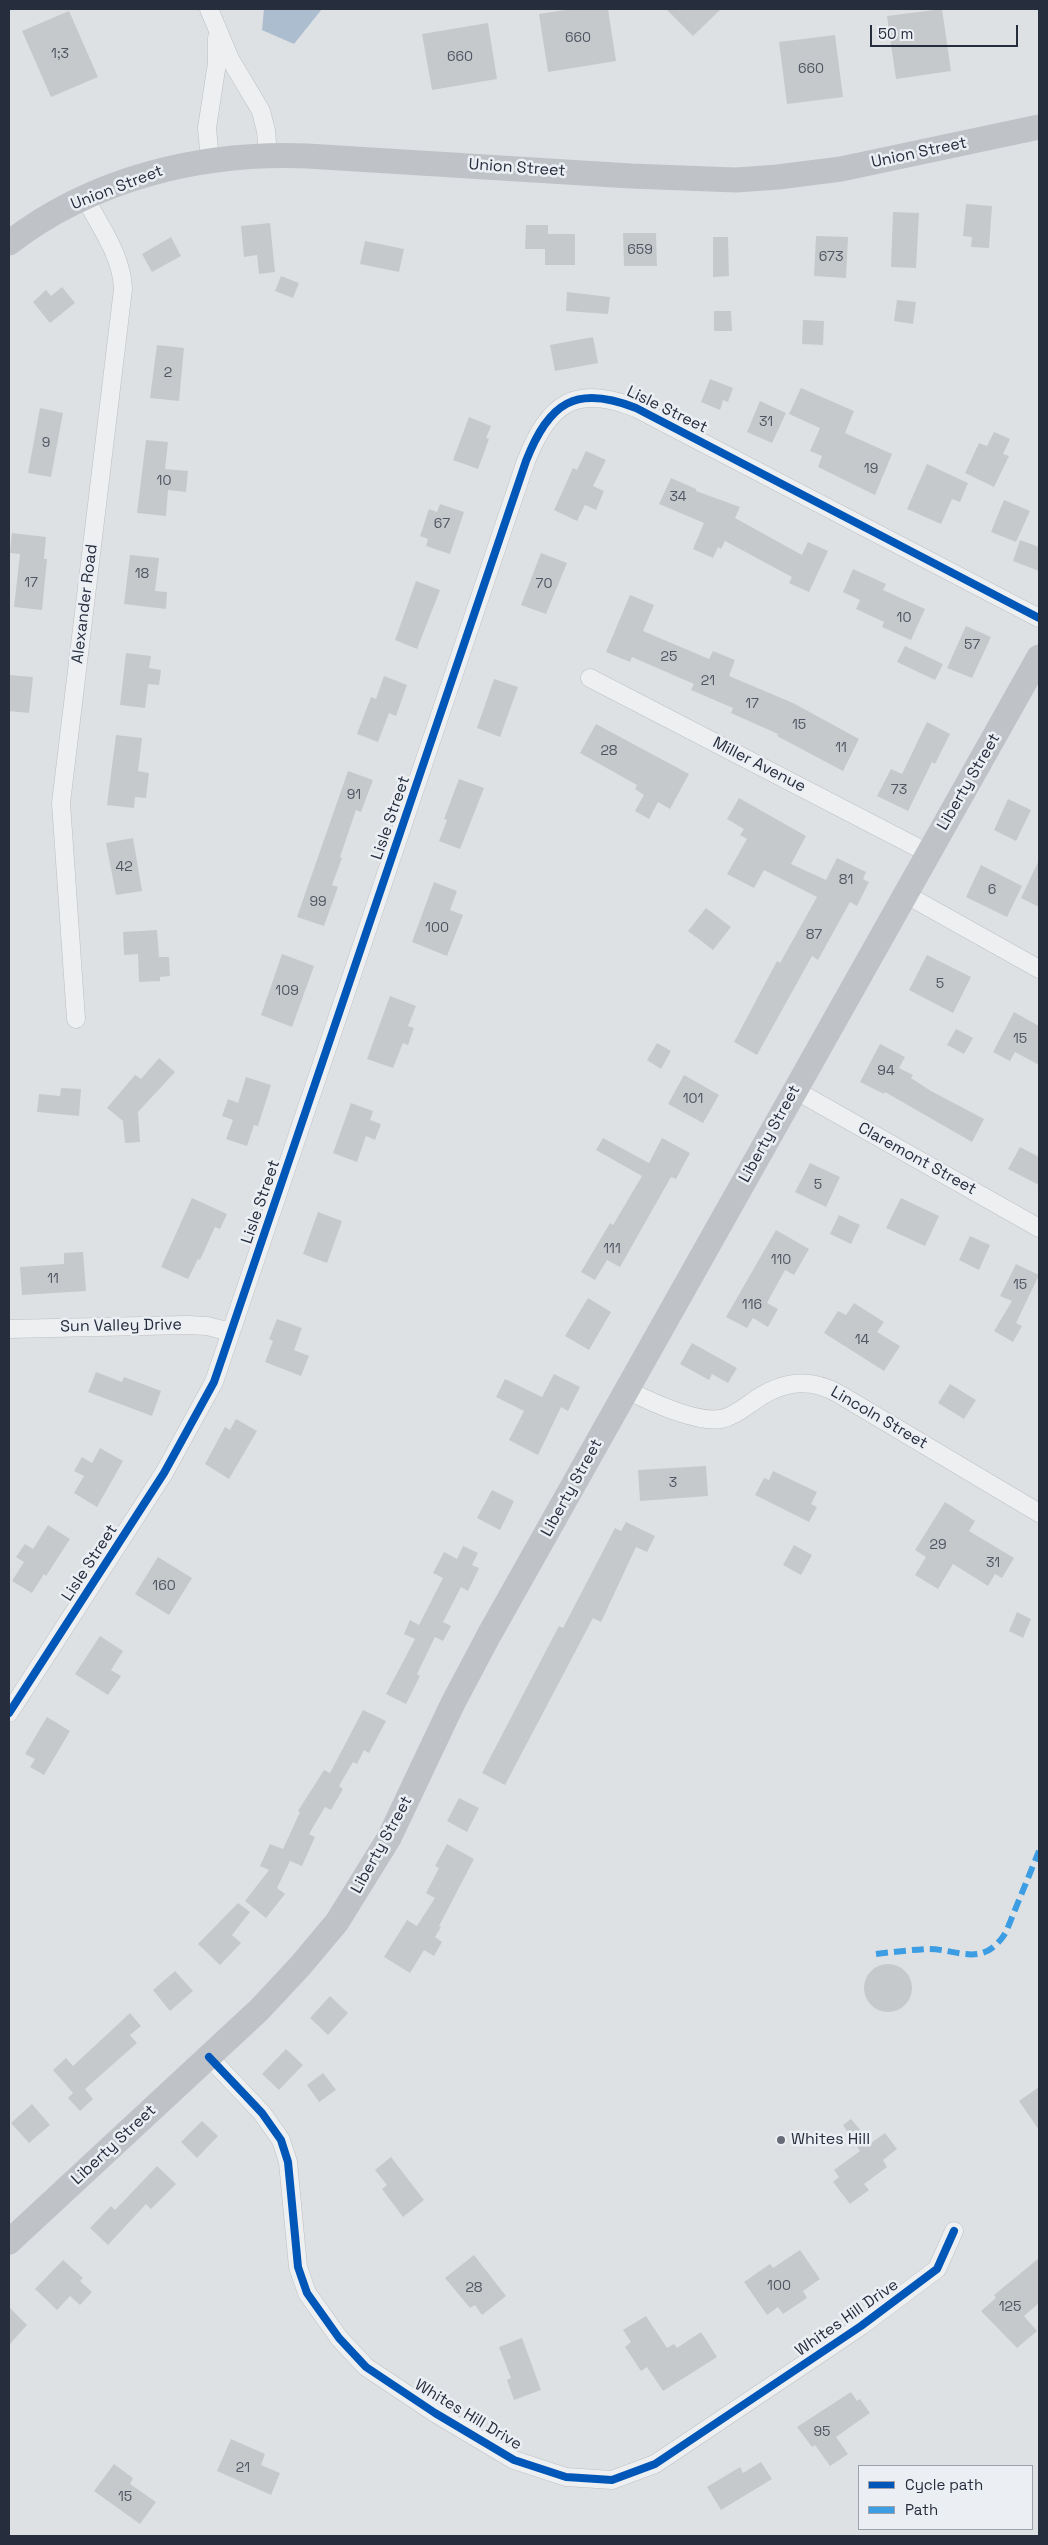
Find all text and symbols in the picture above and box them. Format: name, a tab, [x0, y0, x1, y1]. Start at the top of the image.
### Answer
scale bar	[873, 15, 1020, 47]
text: 50 m	[878, 24, 913, 43]
house number: 660	[565, 30, 591, 46]
house number: 1;3	[51, 46, 69, 62]
house number: 660	[447, 49, 473, 65]
house number: 660	[798, 61, 824, 77]
street label: Union Street	[870, 134, 968, 172]
street label: Union Street	[468, 155, 566, 181]
street label: Union Street	[68, 162, 166, 214]
house number: 659	[627, 242, 653, 258]
house number: 673	[819, 249, 843, 265]
house number: 2	[164, 365, 172, 381]
street label: Lisle Street	[623, 382, 711, 438]
house number: 31	[759, 414, 773, 430]
house number: 9	[42, 435, 50, 451]
house number: 19	[864, 461, 878, 477]
house number: 10	[157, 473, 171, 489]
house number: 34	[669, 489, 687, 505]
house number: 67	[434, 516, 450, 532]
street label: Alexander Road	[68, 543, 102, 665]
house number: 18	[135, 566, 149, 582]
house number: 17	[24, 575, 38, 591]
house number: 70	[536, 576, 552, 592]
house number: 10	[897, 610, 911, 626]
house number: 57	[964, 637, 980, 653]
house number: 25	[661, 649, 677, 665]
house number: 21	[701, 673, 715, 689]
house number: 17	[745, 696, 759, 712]
house number: 15	[792, 717, 806, 733]
street label: Liberty Street	[934, 730, 1004, 834]
street label: Miller Avenue	[709, 733, 809, 797]
house number: 11	[835, 740, 847, 756]
house number: 28	[600, 743, 618, 759]
street label: Lisle Street	[368, 774, 414, 862]
house number: 73	[891, 782, 907, 798]
house number: 91	[347, 787, 361, 803]
house number: 42	[115, 859, 133, 875]
house number: 81	[839, 872, 853, 888]
house number: 6	[988, 882, 996, 898]
house number: 99	[309, 894, 327, 910]
house number: 100	[425, 920, 449, 936]
house number: 87	[806, 927, 822, 943]
house number: 5	[936, 976, 944, 992]
house number: 109	[275, 983, 299, 999]
house number: 15	[1013, 1031, 1027, 1047]
house number: 94	[877, 1063, 895, 1079]
street label: Liberty Street	[735, 1082, 805, 1186]
house number: 101	[683, 1091, 703, 1107]
street label: Claremont Street	[855, 1119, 979, 1199]
street label: Lisle Street	[238, 1158, 284, 1246]
house number: 5	[814, 1177, 822, 1193]
house number: 111	[603, 1241, 621, 1257]
house number: 110	[771, 1252, 791, 1268]
house number: 11	[47, 1271, 59, 1287]
house number: 15	[1013, 1277, 1027, 1293]
house number: 116	[742, 1297, 762, 1313]
street label: Sun Valley Drive	[60, 1315, 182, 1337]
house number: 14	[855, 1332, 869, 1348]
street label: Lincoln Street	[827, 1383, 931, 1453]
street label: Liberty Street	[537, 1436, 607, 1540]
house number: 3	[669, 1475, 677, 1491]
street label: Lisle Street	[58, 1521, 122, 1605]
house number: 29	[930, 1537, 946, 1553]
house number: 31	[986, 1555, 1000, 1571]
house number: 160	[152, 1578, 176, 1594]
street label: Liberty Street	[347, 1793, 417, 1897]
street label: Liberty Street	[68, 2101, 160, 2189]
place label: Whites Hill	[791, 2130, 870, 2150]
marker: Whites Hill	[775, 2134, 787, 2146]
street label: Whites Hill Drive	[792, 2275, 902, 2361]
house number: 100	[767, 2278, 791, 2294]
house number: 28	[465, 2280, 483, 2296]
house number: 125	[999, 2299, 1021, 2315]
street label: Whites Hill Drive	[411, 2375, 525, 2455]
house number: 95	[814, 2424, 830, 2440]
house number: 21	[236, 2460, 250, 2476]
legend	[858, 2465, 1033, 2530]
text: Cycle path	[905, 2475, 983, 2494]
house number: 15	[118, 2489, 132, 2505]
text: Path	[905, 2500, 938, 2519]

